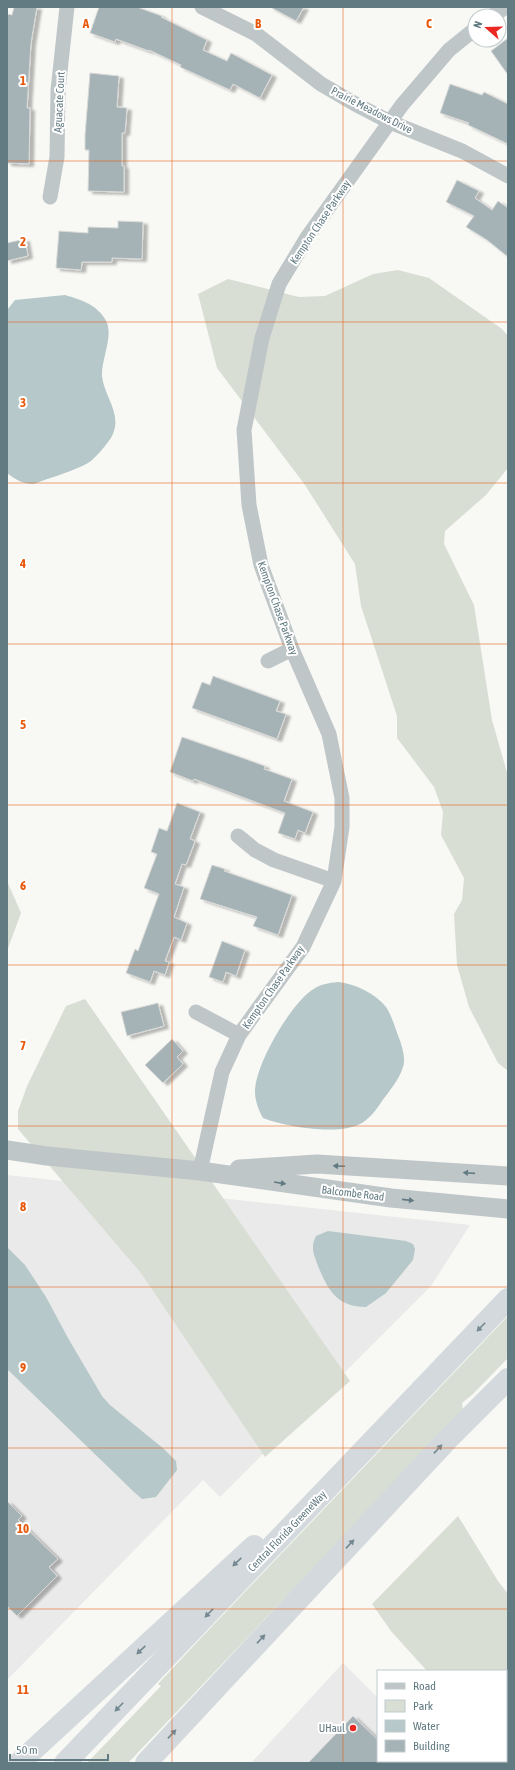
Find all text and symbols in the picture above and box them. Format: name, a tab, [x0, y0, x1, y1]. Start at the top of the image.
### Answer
north arrow	[467, 8, 507, 48]
text: A	[82, 16, 90, 31]
text: B	[255, 16, 262, 31]
text: C	[426, 16, 432, 31]
text: N	[471, 19, 484, 30]
street label: Aguacate Court	[51, 71, 67, 133]
text: 1	[20, 73, 26, 88]
street label: Prairie Meadows Drive	[329, 84, 415, 136]
street label: Kempton Chase Parkway	[287, 177, 353, 266]
text: 2	[20, 234, 26, 249]
text: 3	[20, 395, 26, 410]
text: 4	[19, 556, 26, 571]
street label: Kempton Chase Parkway	[255, 560, 301, 657]
text: 5	[20, 717, 26, 732]
text: 6	[20, 878, 26, 893]
street label: Kempton Chase Parkway	[240, 943, 306, 1031]
text: 7	[20, 1038, 26, 1053]
one-way arrow	[333, 1162, 345, 1169]
one-way arrow	[463, 1170, 475, 1177]
one-way arrow	[274, 1180, 286, 1186]
street label: Balcombe Road	[321, 1183, 385, 1203]
one-way arrow	[402, 1197, 414, 1203]
text: 8	[20, 1199, 26, 1214]
one-way arrow	[476, 1322, 486, 1332]
text: 9	[20, 1360, 26, 1375]
one-way arrow	[433, 1444, 443, 1454]
street label: Central Florida GreeneWay	[245, 1488, 329, 1574]
text: 10	[17, 1521, 29, 1536]
one-way arrow	[345, 1539, 354, 1549]
one-way arrow	[232, 1557, 242, 1566]
one-way arrow	[204, 1608, 213, 1618]
one-way arrow	[256, 1635, 265, 1644]
one-way arrow	[136, 1645, 146, 1655]
legend	[377, 1670, 507, 1762]
text: Road	[413, 1679, 436, 1693]
text: 11	[17, 1682, 29, 1697]
text: Park	[413, 1699, 434, 1713]
one-way arrow	[114, 1702, 124, 1712]
text: Water	[413, 1719, 440, 1733]
place label: UHaul	[319, 1722, 345, 1734]
marker: UHaul	[348, 1723, 358, 1733]
one-way arrow	[167, 1730, 176, 1739]
scale bar	[10, 1736, 108, 1762]
text: Building	[413, 1739, 451, 1753]
text: 50 m	[16, 1743, 38, 1757]

